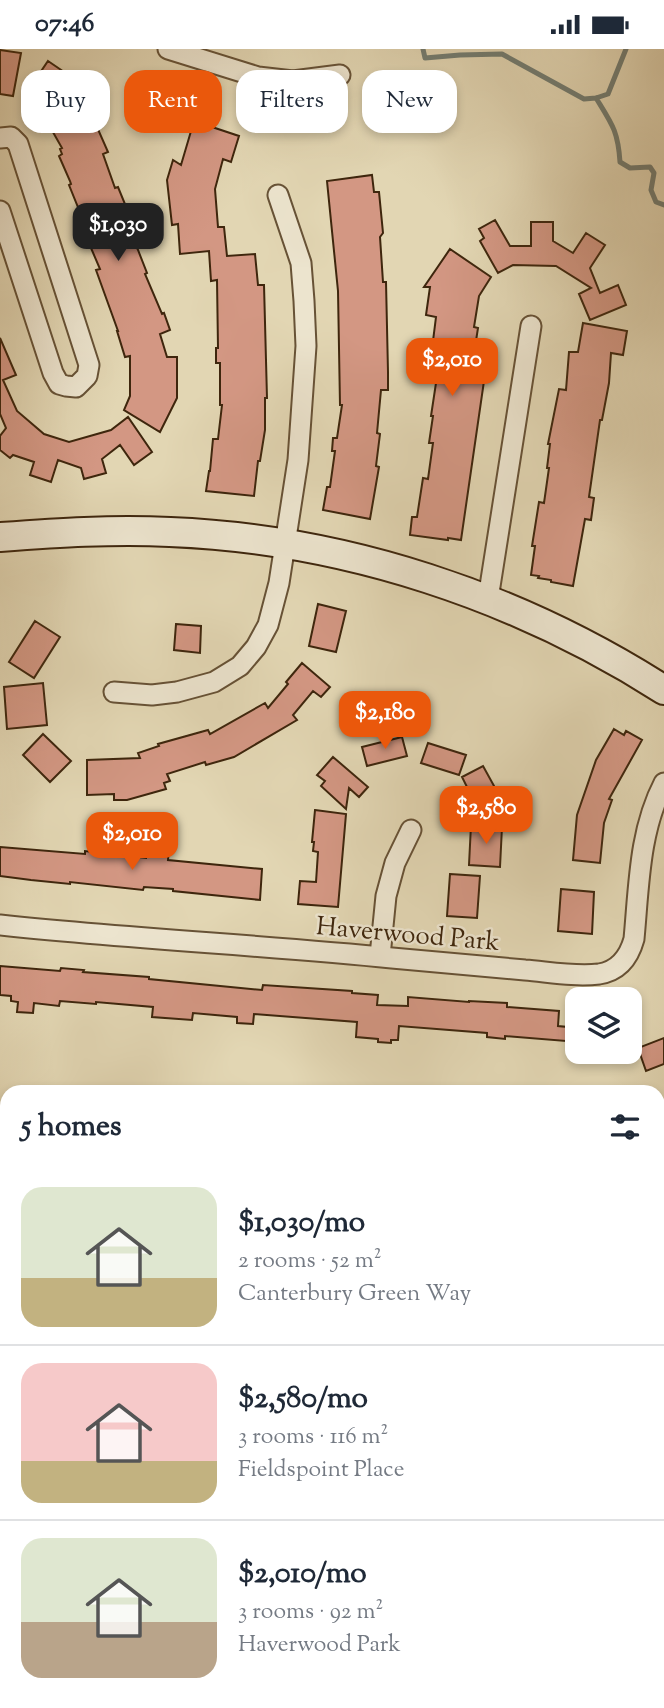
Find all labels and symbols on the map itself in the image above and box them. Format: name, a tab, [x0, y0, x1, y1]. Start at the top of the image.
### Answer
pin: $1,030	[61, 203, 175, 263]
pin: $2,010	[395, 339, 509, 398]
pin: $2,180	[328, 691, 442, 751]
pin: $2,580	[429, 787, 543, 846]
pin: $2,010	[75, 813, 189, 872]
street label: Haverwood Park	[315, 909, 501, 962]

